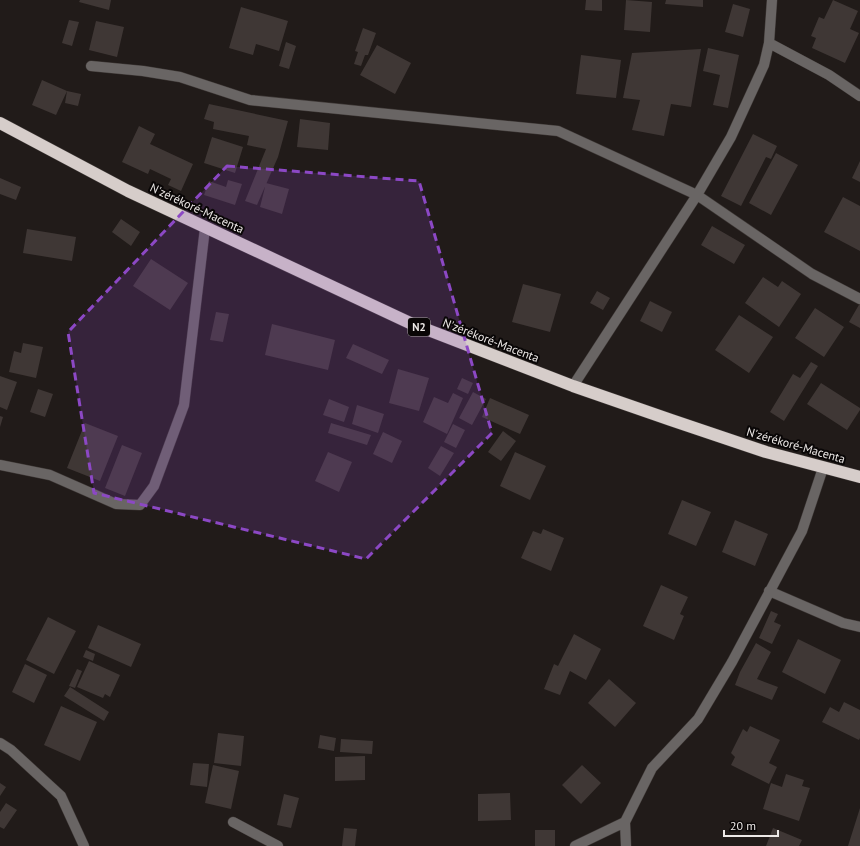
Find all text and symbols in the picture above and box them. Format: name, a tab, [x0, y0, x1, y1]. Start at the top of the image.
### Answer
street label: N'zérékoré-Macenta	[148, 180, 246, 236]
street label: N'zérékoré-Macenta	[441, 315, 541, 365]
road number: N2	[408, 318, 430, 336]
street label: N'zérékoré-Macenta	[745, 424, 847, 466]
scale bar	[724, 812, 778, 838]
text: 20 m	[730, 818, 756, 833]

